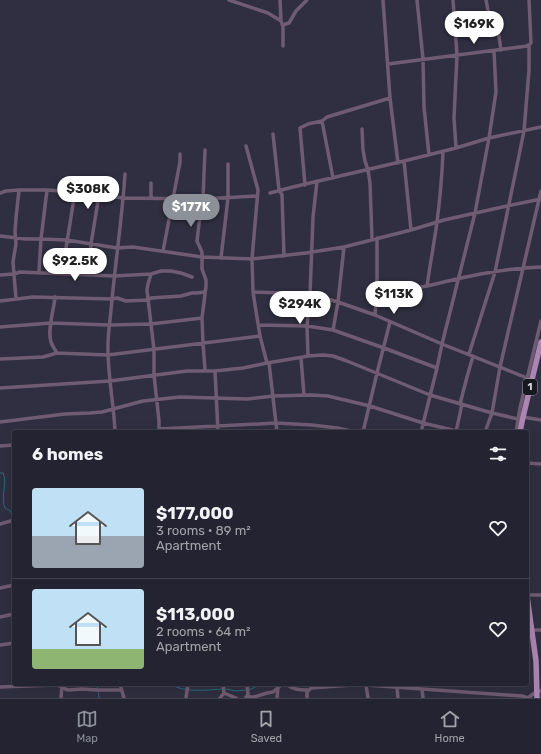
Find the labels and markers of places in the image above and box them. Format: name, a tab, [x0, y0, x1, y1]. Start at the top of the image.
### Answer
pin: $169K	[446, 11, 502, 45]
pin: $308K	[60, 176, 116, 210]
pin: $177K	[163, 194, 219, 228]
pin: $92.5K	[42, 248, 108, 282]
pin: $113K	[366, 281, 422, 315]
pin: $294K	[272, 291, 328, 325]

